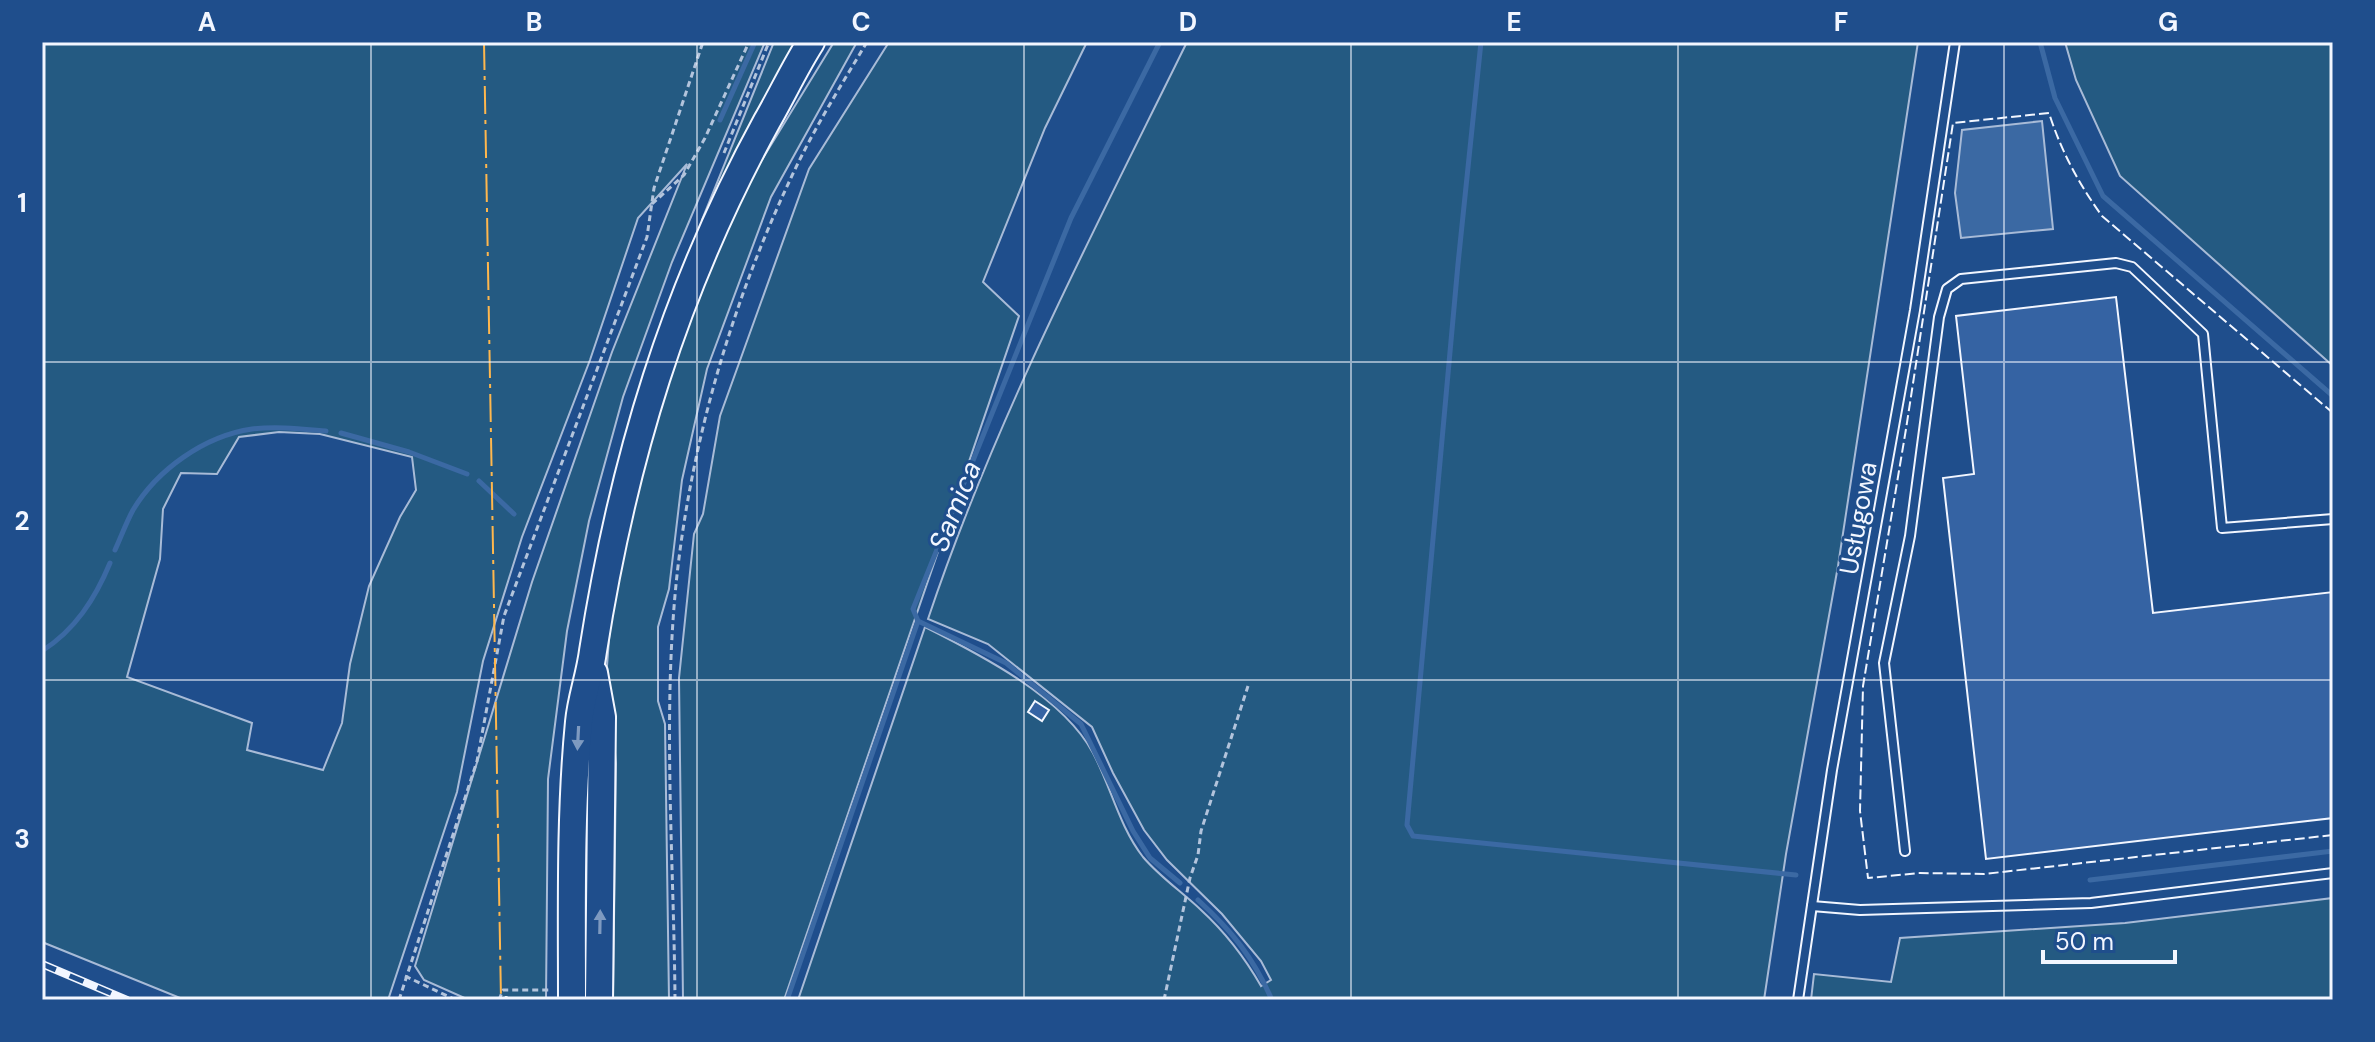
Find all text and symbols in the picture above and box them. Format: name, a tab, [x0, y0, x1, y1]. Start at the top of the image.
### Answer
text: A	[198, 5, 216, 39]
text: B	[526, 5, 542, 39]
text: C	[851, 5, 871, 39]
text: D	[1179, 5, 1197, 39]
text: E	[1506, 5, 1522, 39]
text: F	[1834, 5, 1848, 39]
text: G	[2158, 5, 2178, 39]
text: 1	[17, 186, 27, 220]
water label: Samica	[920, 455, 990, 557]
street label: Usługowa	[1831, 459, 1885, 577]
text: 2	[14, 504, 30, 538]
one-way arrow	[571, 726, 584, 751]
text: 3	[14, 822, 30, 856]
one-way arrow	[594, 909, 606, 934]
scale bar	[2043, 914, 2175, 964]
text: 50 m	[2055, 926, 2114, 957]

